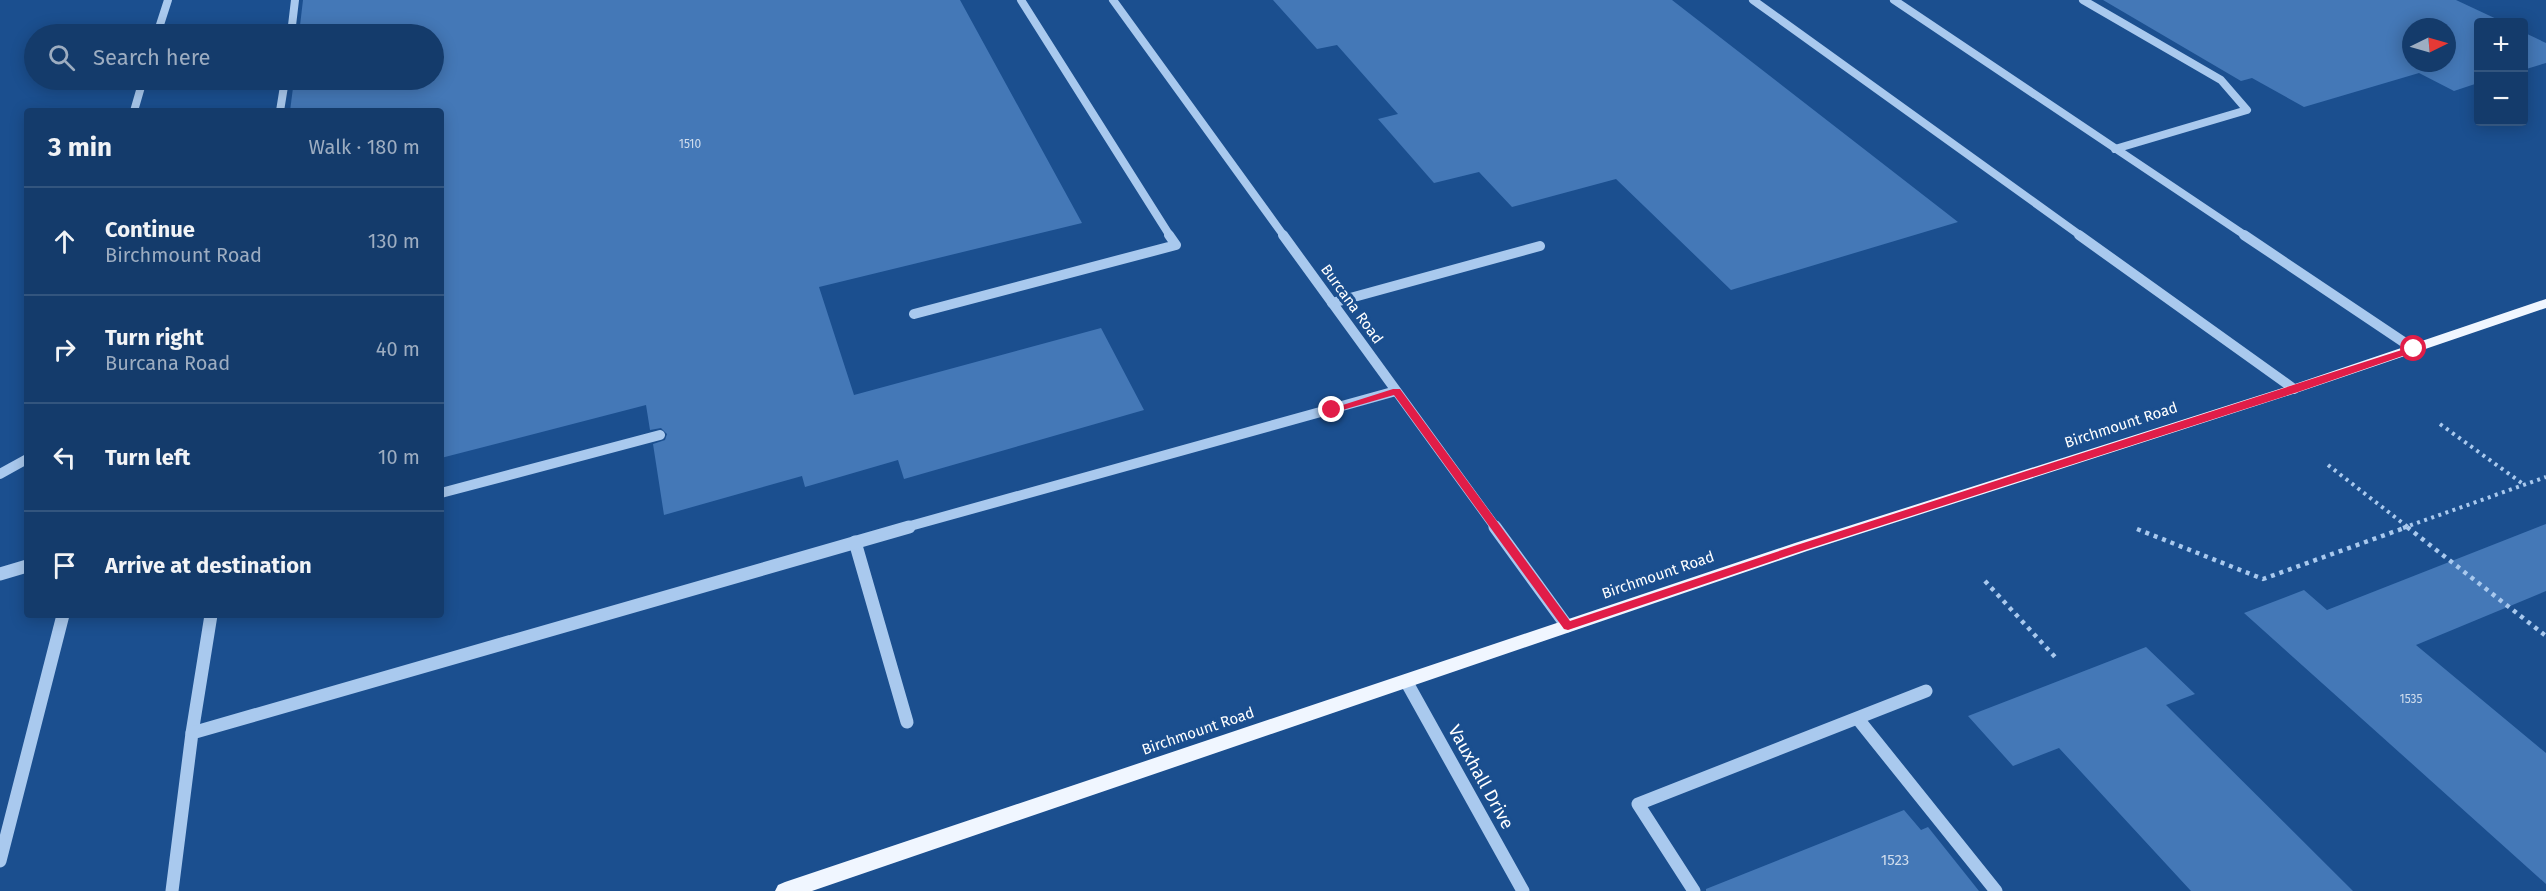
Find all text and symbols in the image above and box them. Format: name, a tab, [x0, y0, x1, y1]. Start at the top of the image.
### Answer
north arrow	[2402, 18, 2456, 72]
map controls	[2474, 18, 2528, 126]
button: +	[2474, 18, 2528, 72]
search box	[24, 24, 444, 90]
icon: search	[45, 41, 78, 74]
text: Search here	[93, 44, 211, 71]
button: −	[2474, 72, 2528, 126]
text: 3 min	[48, 132, 112, 163]
text: Walk · 180 m	[309, 135, 420, 159]
house number: 1510	[679, 137, 702, 151]
text: Continue	[105, 216, 195, 243]
icon: ahead	[48, 225, 81, 258]
text: 130 m	[368, 229, 420, 253]
text: Birchmount Road	[105, 243, 262, 267]
street label: Burcana Road	[1317, 261, 1387, 347]
text: Turn right	[105, 324, 204, 351]
icon: right	[48, 333, 81, 366]
route start	[2400, 335, 2426, 361]
text: 40 m	[376, 337, 420, 361]
text: Burcana Road	[105, 351, 230, 375]
route end	[1318, 396, 1344, 422]
street label: Birchmount Road	[2062, 398, 2180, 452]
icon: left	[48, 441, 81, 474]
text: Turn left	[105, 444, 190, 471]
text: 10 m	[378, 445, 420, 469]
street label: Birchmount Road	[1599, 547, 1717, 603]
icon: arrive	[48, 549, 81, 582]
text: Arrive at destination	[105, 552, 312, 579]
house number: 1535	[2399, 692, 2423, 706]
street label: Birchmount Road	[1139, 703, 1257, 759]
street label: Vauxhall Drive	[1443, 721, 1519, 833]
house number: 1523	[1881, 851, 1909, 869]

